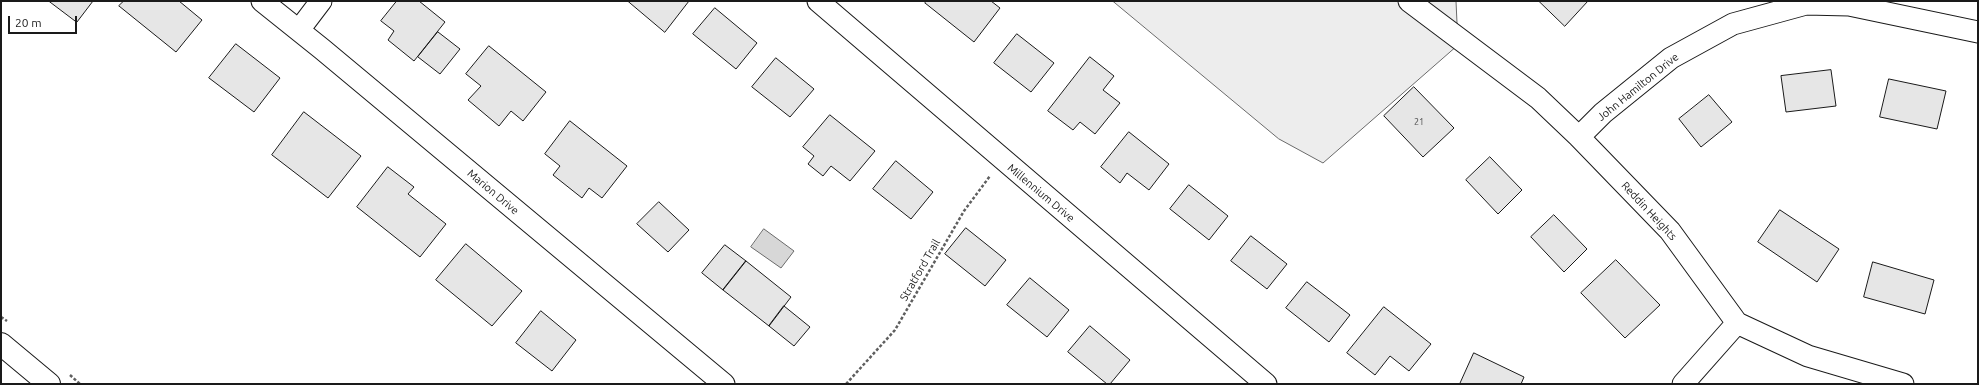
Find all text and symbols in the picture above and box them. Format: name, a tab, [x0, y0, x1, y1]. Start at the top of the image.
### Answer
scale bar	[10, 8, 79, 34]
text: 20 m	[15, 16, 42, 29]
street label: John Hamilton Drive	[1595, 50, 1681, 124]
house number: 21	[1414, 117, 1424, 127]
street label: Millennium Drive	[1005, 161, 1077, 225]
street label: Marion Drive	[465, 167, 521, 217]
street label: Reddin Heights	[1618, 179, 1680, 243]
street label: Stratford Trail	[897, 237, 943, 303]

